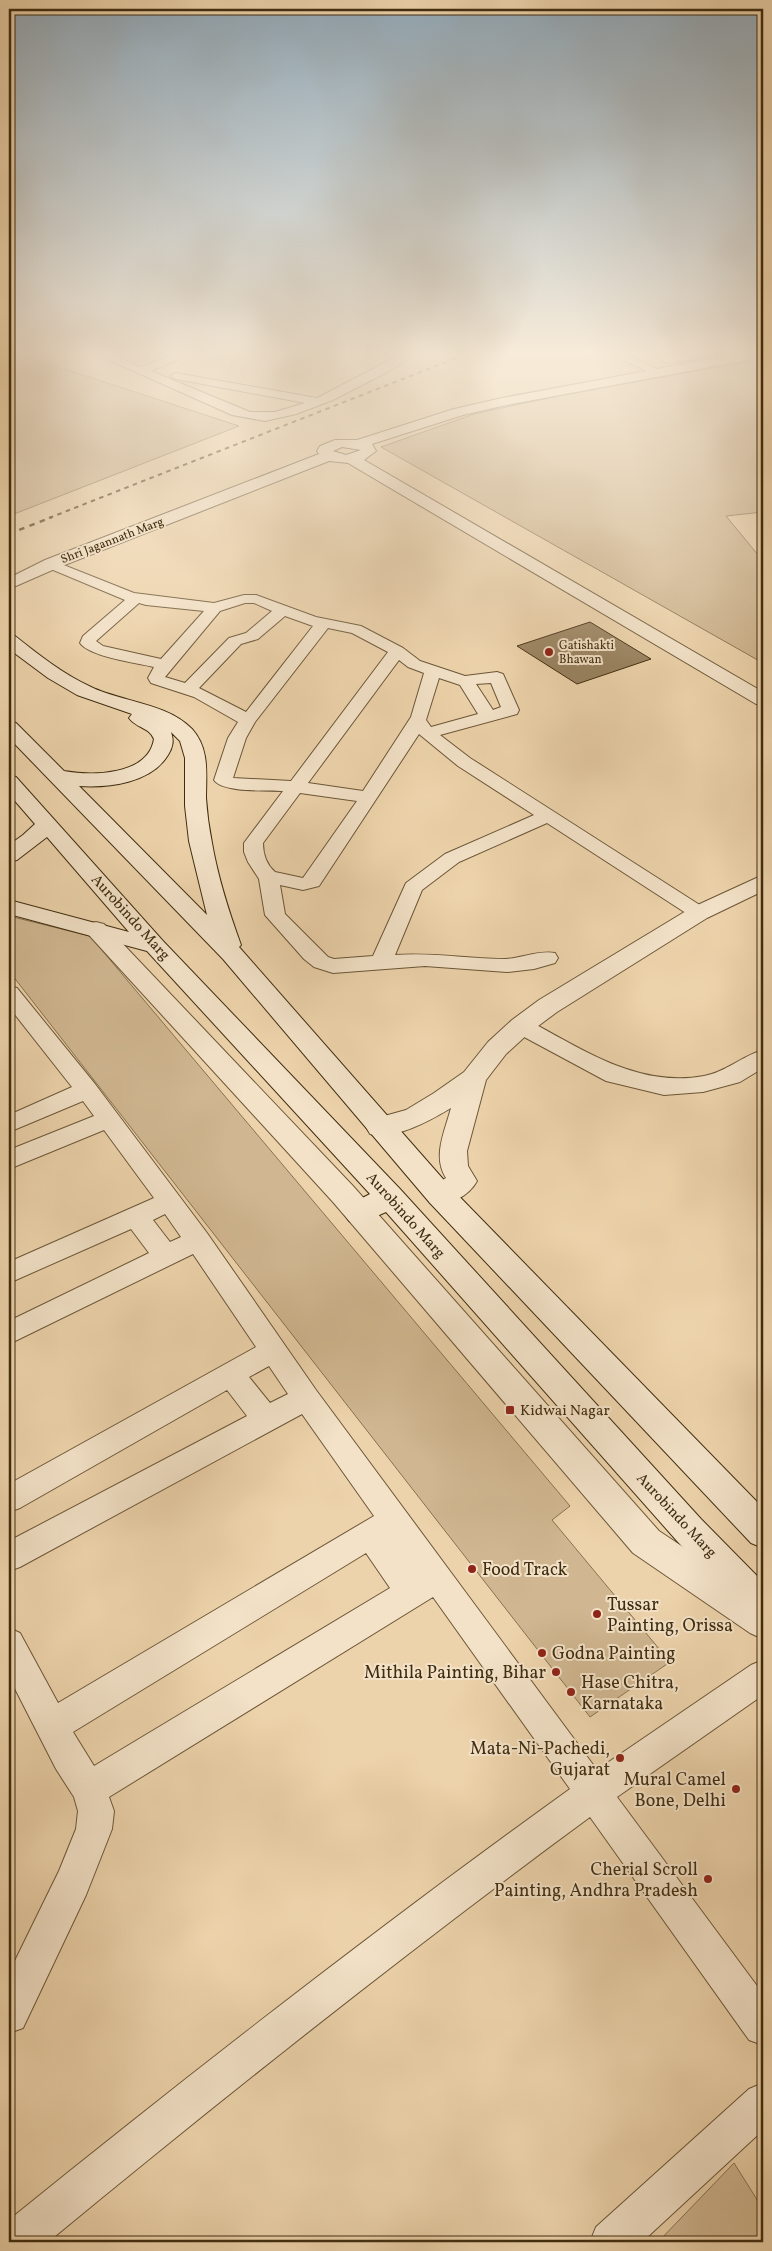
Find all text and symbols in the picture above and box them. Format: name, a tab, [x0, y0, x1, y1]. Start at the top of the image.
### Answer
street label: Shri Jagannath Marg	[59, 514, 166, 568]
place label: Gatishakti Bhawan	[559, 638, 614, 668]
marker: Gatishakti Bhawan	[543, 646, 555, 658]
street label: Aurobindo Marg	[85, 870, 174, 966]
street label: Aurobindo Marg	[360, 1168, 449, 1264]
place label: Kidwai Nagar	[520, 1401, 610, 1422]
marker: Kidwai Nagar	[504, 1404, 516, 1416]
street label: Aurobindo Marg	[631, 1469, 721, 1563]
place label: Food Track	[482, 1558, 567, 1583]
marker: Food Track	[466, 1563, 478, 1575]
place label: Tussar Painting, Orissa	[607, 1593, 733, 1639]
marker: Tussar Painting, Orissa	[591, 1608, 603, 1620]
place label: Godna Painting	[552, 1642, 675, 1667]
marker: Godna Painting	[536, 1647, 548, 1659]
place label: Mithila Painting, Bihar	[364, 1661, 546, 1686]
marker: Mithila Painting, Bihar	[550, 1666, 562, 1678]
place label: Hase Chitra, Karnataka	[581, 1671, 679, 1717]
marker: Hase Chitra, Karnataka	[565, 1686, 577, 1698]
place label: Mata-Ni-Pachedi, Gujarat	[470, 1737, 610, 1783]
marker: Mata-Ni-Pachedi, Gujarat	[614, 1752, 626, 1764]
place label: Mural Camel Bone, Delhi	[623, 1768, 726, 1814]
marker: Mural Camel Bone, Delhi	[730, 1783, 742, 1795]
place label: Cherial Scroll Painting, Andhra Pradesh	[494, 1858, 698, 1904]
marker: Cherial Scroll Painting, Andhra Pradesh	[702, 1873, 714, 1885]

